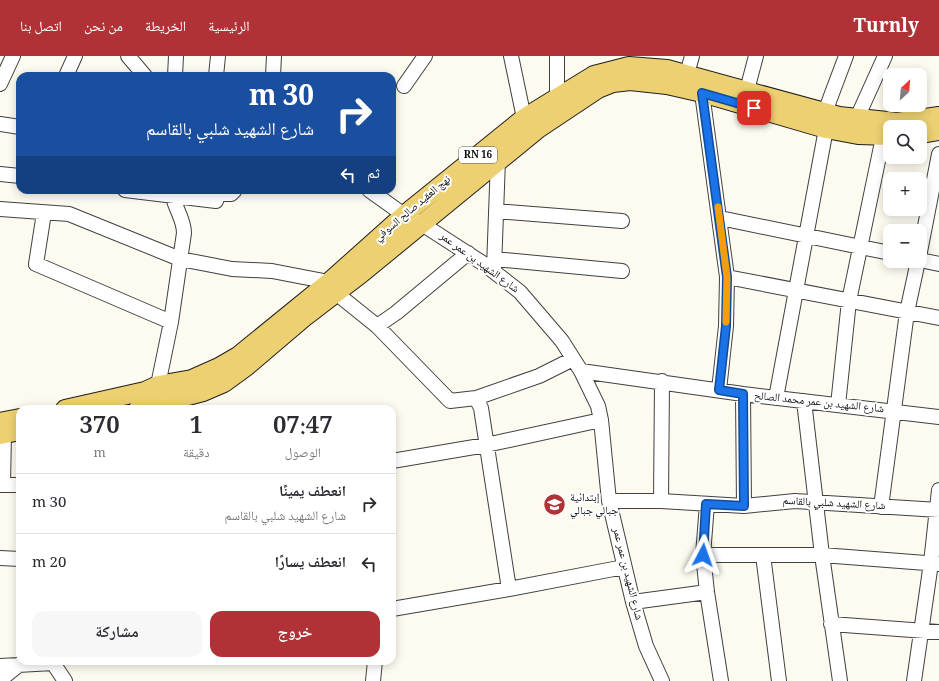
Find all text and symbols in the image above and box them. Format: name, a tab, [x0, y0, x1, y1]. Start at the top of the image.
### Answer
text: Turnly	[854, 12, 919, 44]
text: اتصل بنا	[20, 16, 62, 40]
text: من نحن	[84, 16, 123, 40]
text: الخريطة	[145, 16, 186, 40]
text: الرئيسية	[208, 16, 250, 40]
north arrow	[883, 68, 927, 112]
map controls	[883, 68, 927, 268]
text: 30 m	[249, 75, 314, 123]
icon: right	[328, 88, 380, 140]
pin	[737, 91, 771, 125]
icon: arrive	[743, 97, 765, 119]
text: شارع الشهيد شلبي بالقاسم	[146, 116, 314, 146]
button: search	[883, 120, 927, 164]
road number: RN 16	[459, 147, 497, 163]
text: ثم	[367, 162, 380, 188]
icon: left	[337, 164, 359, 186]
street label: نهج العقيد صالح السوفي	[370, 171, 456, 247]
button: +	[883, 172, 927, 216]
button: −	[883, 224, 927, 268]
street label: شارع الشهيد بن عمر عمر	[434, 227, 523, 299]
street label: شارع الشهيد بن عمر محمد الصالح	[753, 387, 885, 419]
text: 370	[79, 407, 120, 448]
text: 1	[190, 407, 203, 448]
text: 07:47	[273, 407, 333, 448]
text: m	[93, 443, 106, 465]
text: دقيقة	[183, 443, 210, 465]
text: الوصول	[285, 443, 321, 465]
text: انعطف يمينًا	[279, 480, 346, 506]
place label: إبتدائية جبالي جبالي	[570, 489, 618, 521]
text: 30 m	[32, 491, 66, 517]
school or university icon: إبتدائية جبالي جبالي	[541, 491, 567, 517]
street label: شارع الشهيد شلبي بالقاسم	[782, 492, 886, 516]
icon: right	[358, 493, 380, 515]
text: شارع الشهيد شلبي بالقاسم	[225, 506, 346, 528]
street label: شارع الشهيد بن عمر عمر	[606, 525, 648, 622]
position arrow	[682, 534, 724, 576]
text: 20 m	[32, 551, 66, 577]
text: انعطف يسارًا	[275, 551, 346, 577]
icon: left	[358, 553, 380, 575]
button: مشاركة	[32, 611, 202, 657]
button: خروج	[210, 611, 380, 657]

